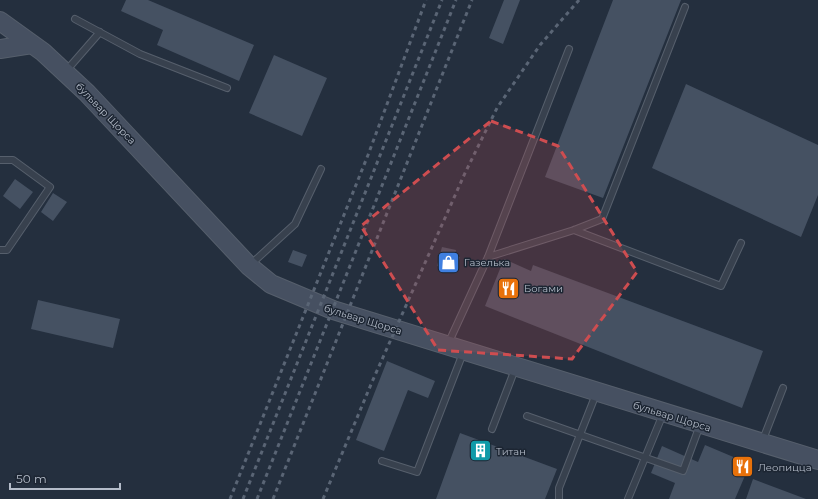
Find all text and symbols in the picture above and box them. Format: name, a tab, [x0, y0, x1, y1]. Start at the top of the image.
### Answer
street label: бульвар Щорса	[73, 80, 138, 147]
shop icon: Газелька	[435, 249, 461, 275]
place label: Газелька	[464, 256, 510, 269]
restaurant icon: Богами	[495, 275, 521, 301]
place label: Богами	[524, 282, 563, 295]
street label: бульвар Щорса	[322, 301, 403, 338]
street label: бульвар Щорса	[631, 398, 712, 435]
building icon: Титан	[468, 438, 494, 464]
place label: Титан	[496, 445, 526, 458]
restaurant icon: Леопицца	[729, 454, 755, 480]
place label: Леопицца	[758, 461, 812, 474]
scale bar	[10, 465, 120, 491]
text: 50 m	[16, 471, 47, 486]

